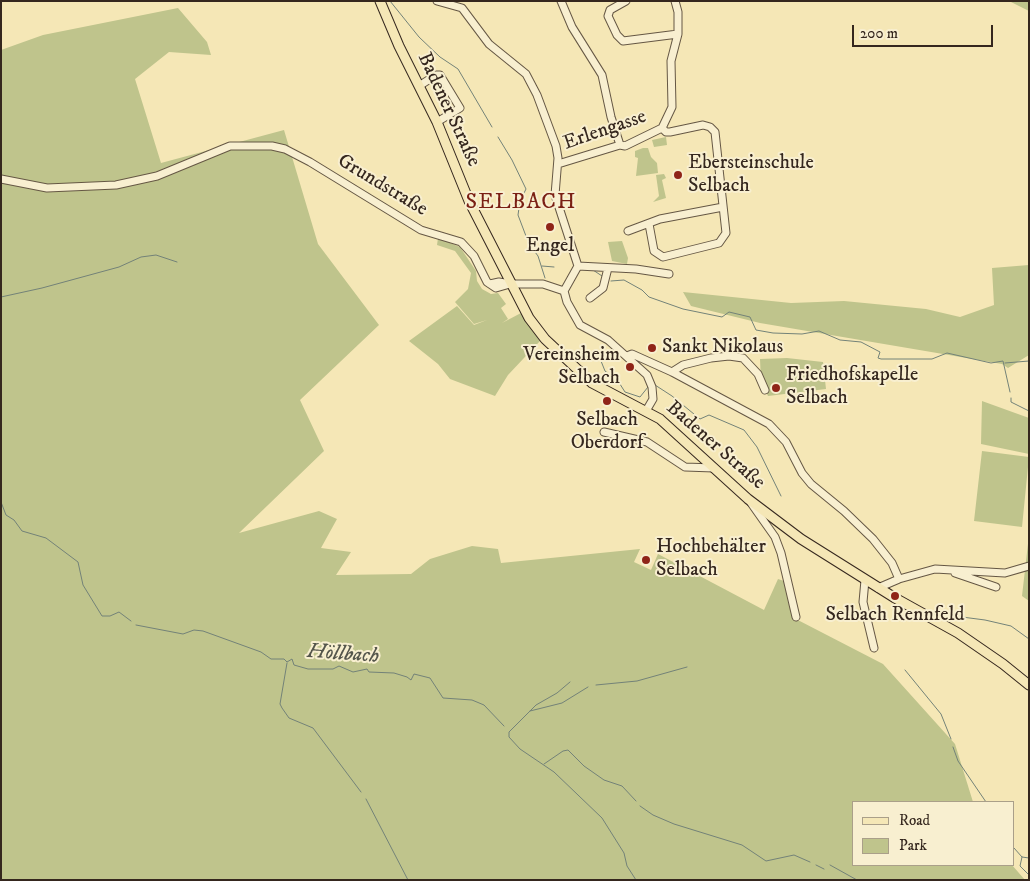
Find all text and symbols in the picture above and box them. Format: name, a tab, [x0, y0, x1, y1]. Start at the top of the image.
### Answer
scale bar	[855, 15, 996, 47]
text: 200 m	[860, 24, 898, 43]
street label: Badener Straße	[411, 49, 485, 171]
street label: Erlengasse	[560, 106, 650, 156]
street label: Grundstraße	[333, 150, 431, 222]
place label: Ebersteinschule Selbach	[688, 152, 814, 199]
marker: Ebersteinschule Selbach	[672, 169, 684, 181]
district label: SELBACH	[465, 190, 577, 216]
marker: Engel	[544, 221, 556, 233]
place label: Engel	[526, 235, 574, 259]
place label: Sankt Nikolaus	[662, 336, 783, 360]
marker: Sankt Nikolaus	[646, 342, 658, 354]
place label: Vereinsheim Selbach	[523, 344, 620, 391]
marker: Vereinsheim Selbach	[624, 361, 636, 373]
place label: Friedhofskapelle Selbach	[786, 364, 918, 411]
marker: Friedhofskapelle Selbach	[770, 382, 782, 394]
marker: Selbach Oberdorf	[601, 395, 613, 407]
street label: Badener Straße	[661, 397, 769, 495]
place label: Selbach Oberdorf	[571, 409, 643, 456]
place label: Hochbehälter Selbach	[656, 536, 766, 583]
marker: Hochbehälter Selbach	[640, 554, 652, 566]
marker: Selbach Rennfeld	[889, 590, 901, 602]
place label: Selbach Rennfeld	[826, 604, 964, 628]
water label: Höllbach	[306, 640, 380, 670]
legend	[852, 801, 1015, 866]
text: Road	[899, 811, 930, 830]
text: Park	[899, 836, 927, 855]

